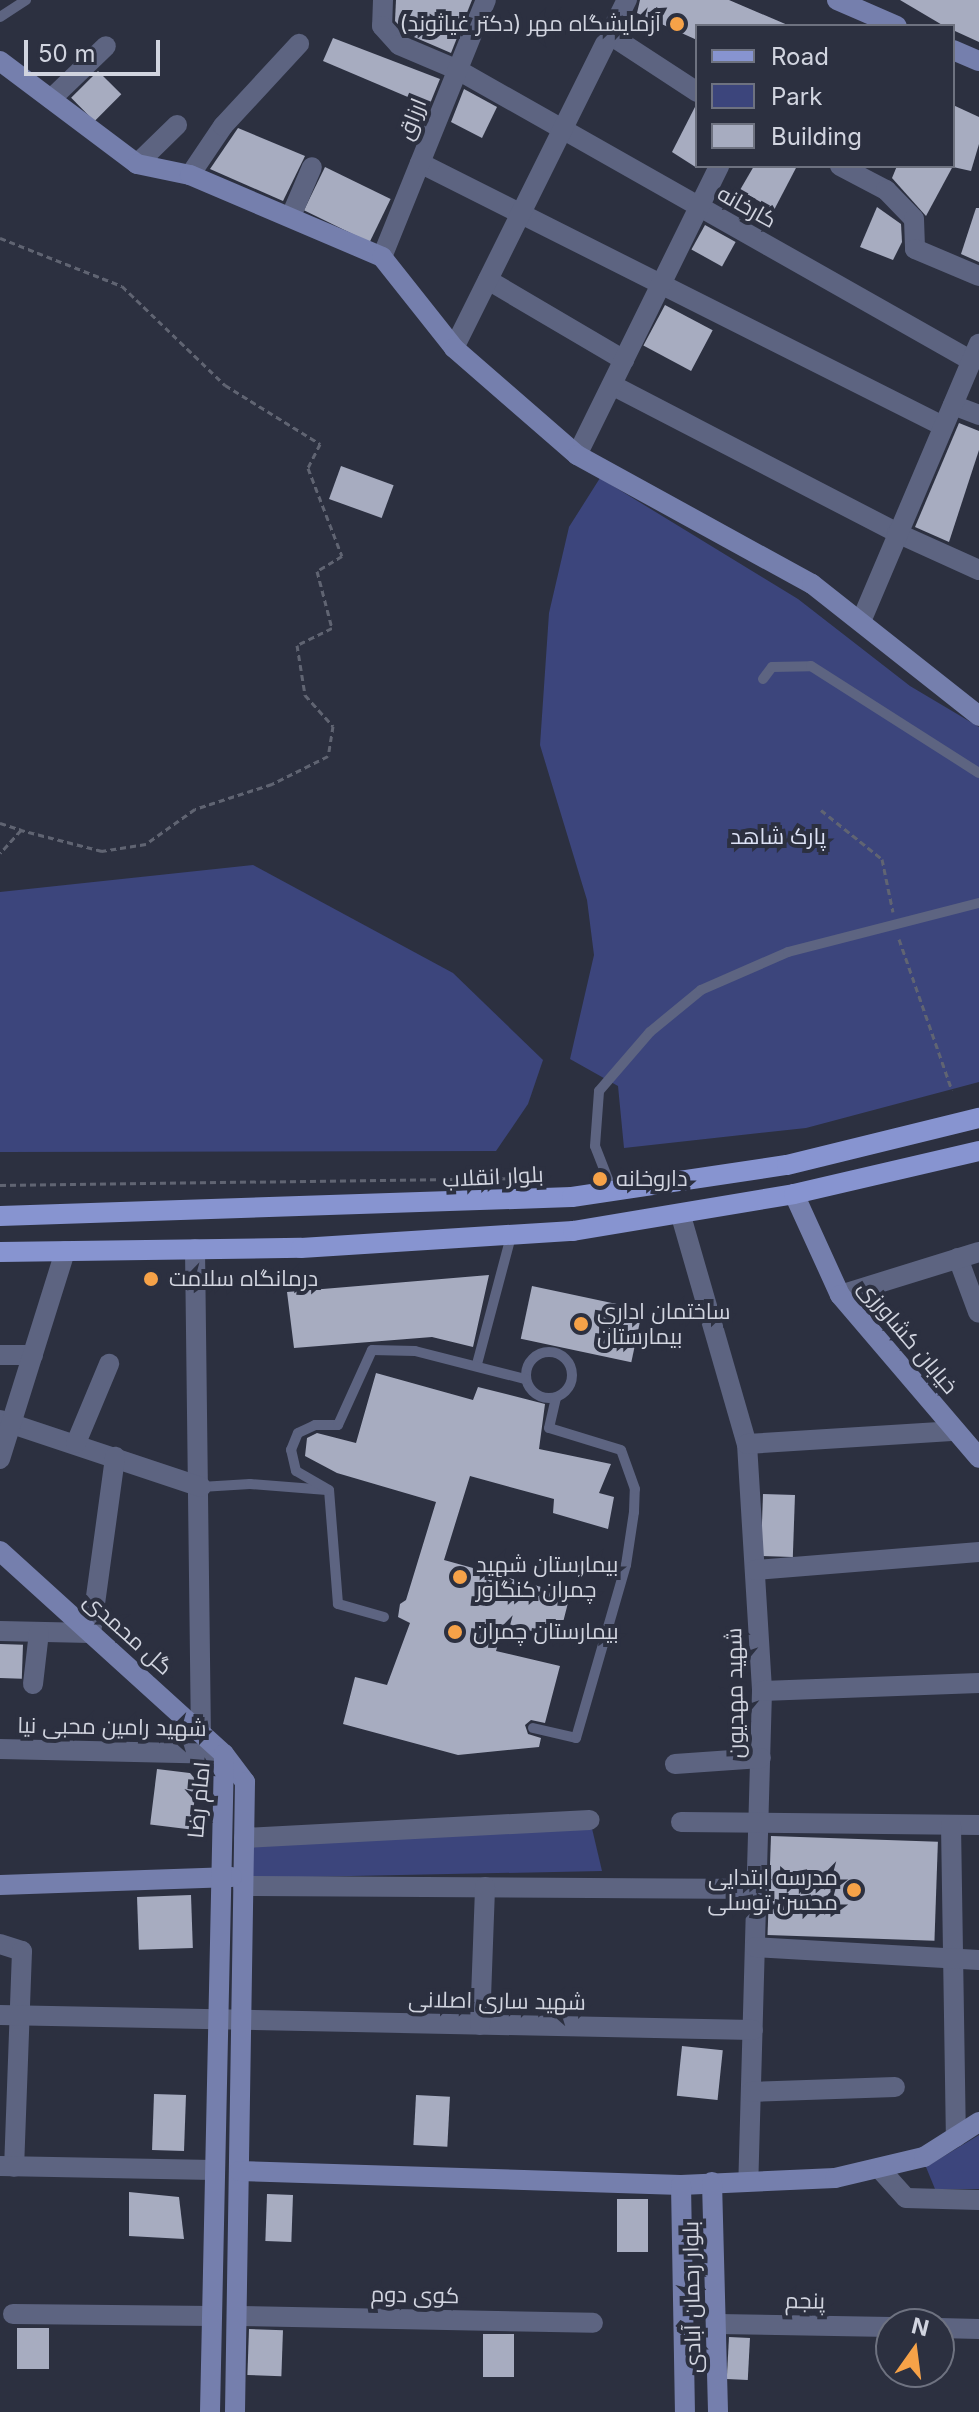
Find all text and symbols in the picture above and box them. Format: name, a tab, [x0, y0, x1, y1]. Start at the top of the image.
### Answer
place label: آزمایشگاه مهر (دکتر غیاثوند)	[399, 11, 661, 37]
marker: آزمایشگاه مهر (دکتر غیاثوند)	[668, 15, 686, 33]
scale bar	[28, 24, 164, 74]
legend	[695, 24, 955, 168]
text: 50 m	[38, 39, 96, 68]
text: Road	[771, 42, 829, 71]
text: Park	[771, 82, 822, 111]
street label: ارزاق	[392, 94, 432, 144]
text: Building	[771, 122, 862, 151]
street label: کارخانه	[713, 180, 781, 234]
park label: پارک شاهد	[730, 824, 826, 850]
street label: بلوار انقلاب	[442, 1161, 544, 1193]
place label: داروخانه	[616, 1166, 688, 1192]
marker: داروخانه	[591, 1170, 609, 1188]
place label: درمانگاه سلامت	[169, 1266, 318, 1292]
marker: درمانگاه سلامت	[140, 1268, 162, 1290]
street label: خیابان کشاورزی	[853, 1275, 963, 1399]
place label: ساختمان اداری بیمارستان	[597, 1298, 731, 1350]
marker: ساختمان اداری بیمارستان	[572, 1315, 590, 1333]
place label: بیمارستان شهید چمران کنگاور	[476, 1551, 618, 1602]
marker: بیمارستان شهید چمران کنگاور	[451, 1568, 469, 1586]
street label: گل محمدی	[78, 1587, 178, 1681]
place label: بیمارستان چمران	[473, 1619, 619, 1645]
marker: بیمارستان چمران	[444, 1621, 466, 1643]
street label: شهید مهدیون	[721, 1627, 749, 1759]
street label: شهید رامین محبی نیا	[17, 1712, 207, 1742]
street label: امام رضا	[183, 1761, 215, 1839]
place label: مدرسه ابتدایی محسن توسلی	[708, 1864, 838, 1916]
marker: مدرسه ابتدایی محسن توسلی	[845, 1881, 863, 1899]
street label: شهید ساری اصلانی	[408, 1986, 586, 2016]
street label: بلوار رحمان آبادی	[677, 2221, 707, 2373]
street label: کوی دوم	[370, 2281, 460, 2309]
street label: پنجم	[785, 2287, 825, 2315]
north arrow	[875, 2308, 955, 2388]
text: N	[909, 2312, 932, 2341]

